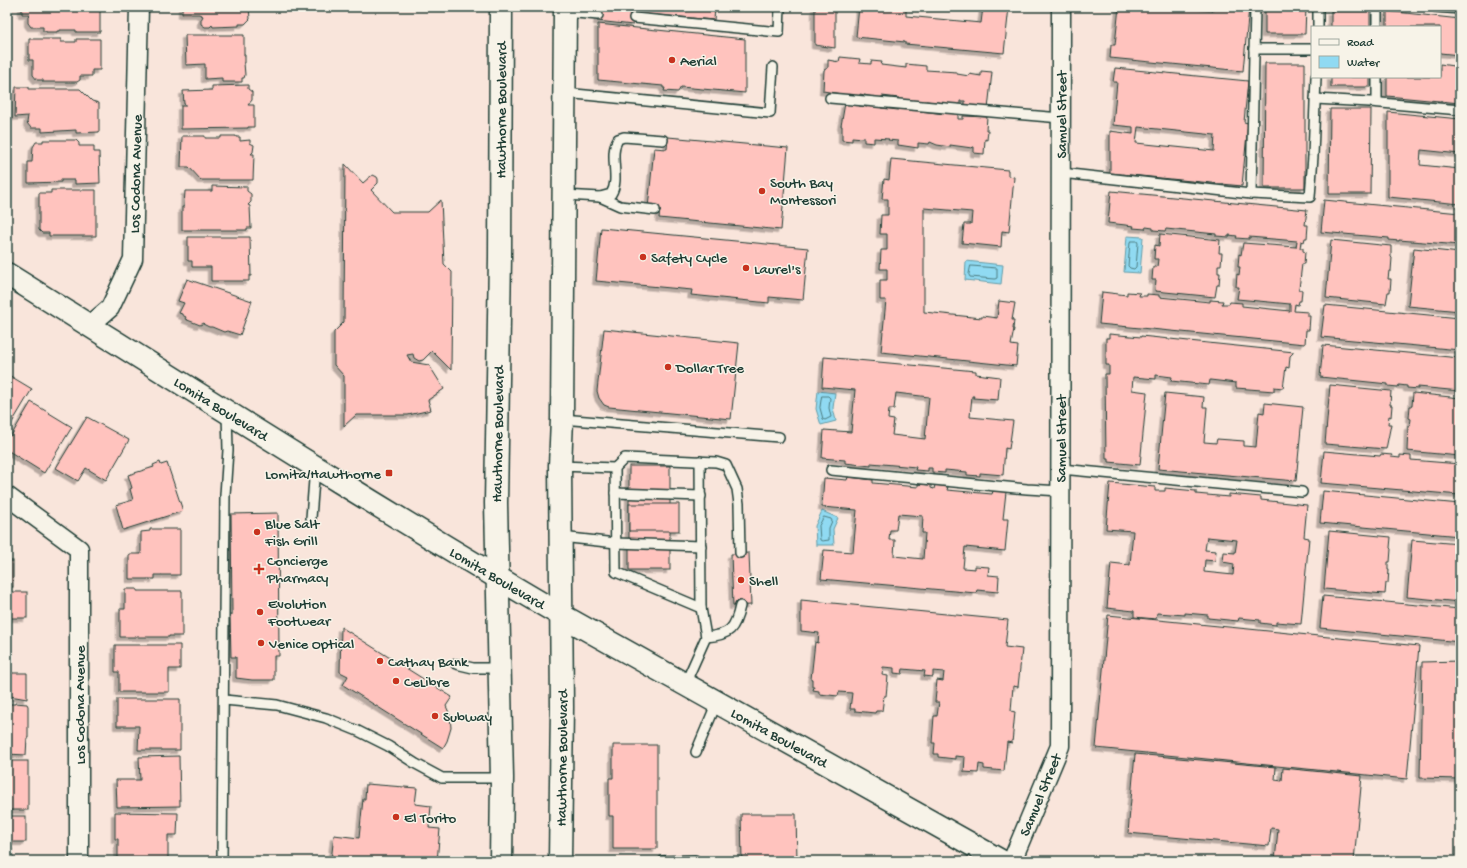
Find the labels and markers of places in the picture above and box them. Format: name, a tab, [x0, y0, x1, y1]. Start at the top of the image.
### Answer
place label: Aerial	[680, 53, 717, 71]
marker: Aerial	[667, 55, 677, 65]
place label: South Bay Montessori	[770, 175, 837, 210]
marker: South Bay Montessori	[757, 186, 767, 196]
place label: Safety Cycle	[651, 250, 728, 268]
marker: Safety Cycle	[638, 252, 648, 262]
place label: Laurel's	[754, 261, 801, 279]
marker: Laurel's	[741, 263, 751, 273]
place label: Dollar Tree	[675, 360, 744, 378]
marker: Dollar Tree	[663, 362, 673, 372]
place label: Lomita/Hawthorne	[265, 466, 381, 484]
marker: Lomita/Hawthorne	[384, 468, 394, 478]
place label: Blue Salt Fish Grill	[264, 516, 321, 551]
marker: Blue Salt Fish Grill	[252, 527, 262, 537]
place label: Concierge Pharmacy	[266, 553, 329, 588]
marker: Concierge Pharmacy	[254, 564, 264, 574]
place label: Shell	[749, 573, 778, 591]
marker: Shell	[736, 575, 746, 585]
place label: Evolution Footwear	[267, 596, 332, 631]
marker: Evolution Footwear	[255, 607, 265, 617]
place label: Venice Optical	[268, 636, 354, 654]
marker: Venice Optical	[256, 638, 266, 648]
place label: Cathay Bank	[388, 654, 469, 672]
marker: Cathay Bank	[375, 656, 385, 666]
place label: CeLibre	[404, 674, 450, 692]
marker: CeLibre	[391, 676, 401, 686]
place label: Subway	[443, 709, 493, 727]
marker: Subway	[430, 711, 440, 721]
place label: El Torito	[404, 810, 456, 828]
marker: El Torito	[391, 812, 401, 822]

